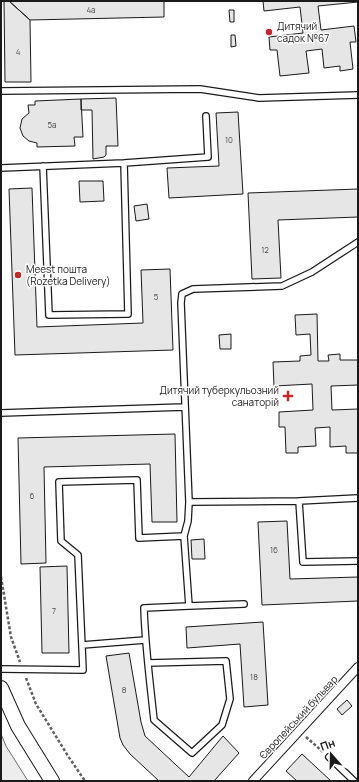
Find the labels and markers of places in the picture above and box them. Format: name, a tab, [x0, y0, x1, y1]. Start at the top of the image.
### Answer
place label: Дитячий садок №67	[277, 19, 329, 45]
marker: Дитячий садок №67	[264, 27, 274, 37]
place label: Meest пошта (Rozetka Delivery)	[26, 262, 111, 288]
marker: Meest пошта (Rozetka Delivery)	[13, 270, 23, 280]
place label: Дитячий туберкульозний санаторій	[160, 383, 279, 409]
marker: Дитячий туберкульозний санаторій	[282, 390, 294, 402]

